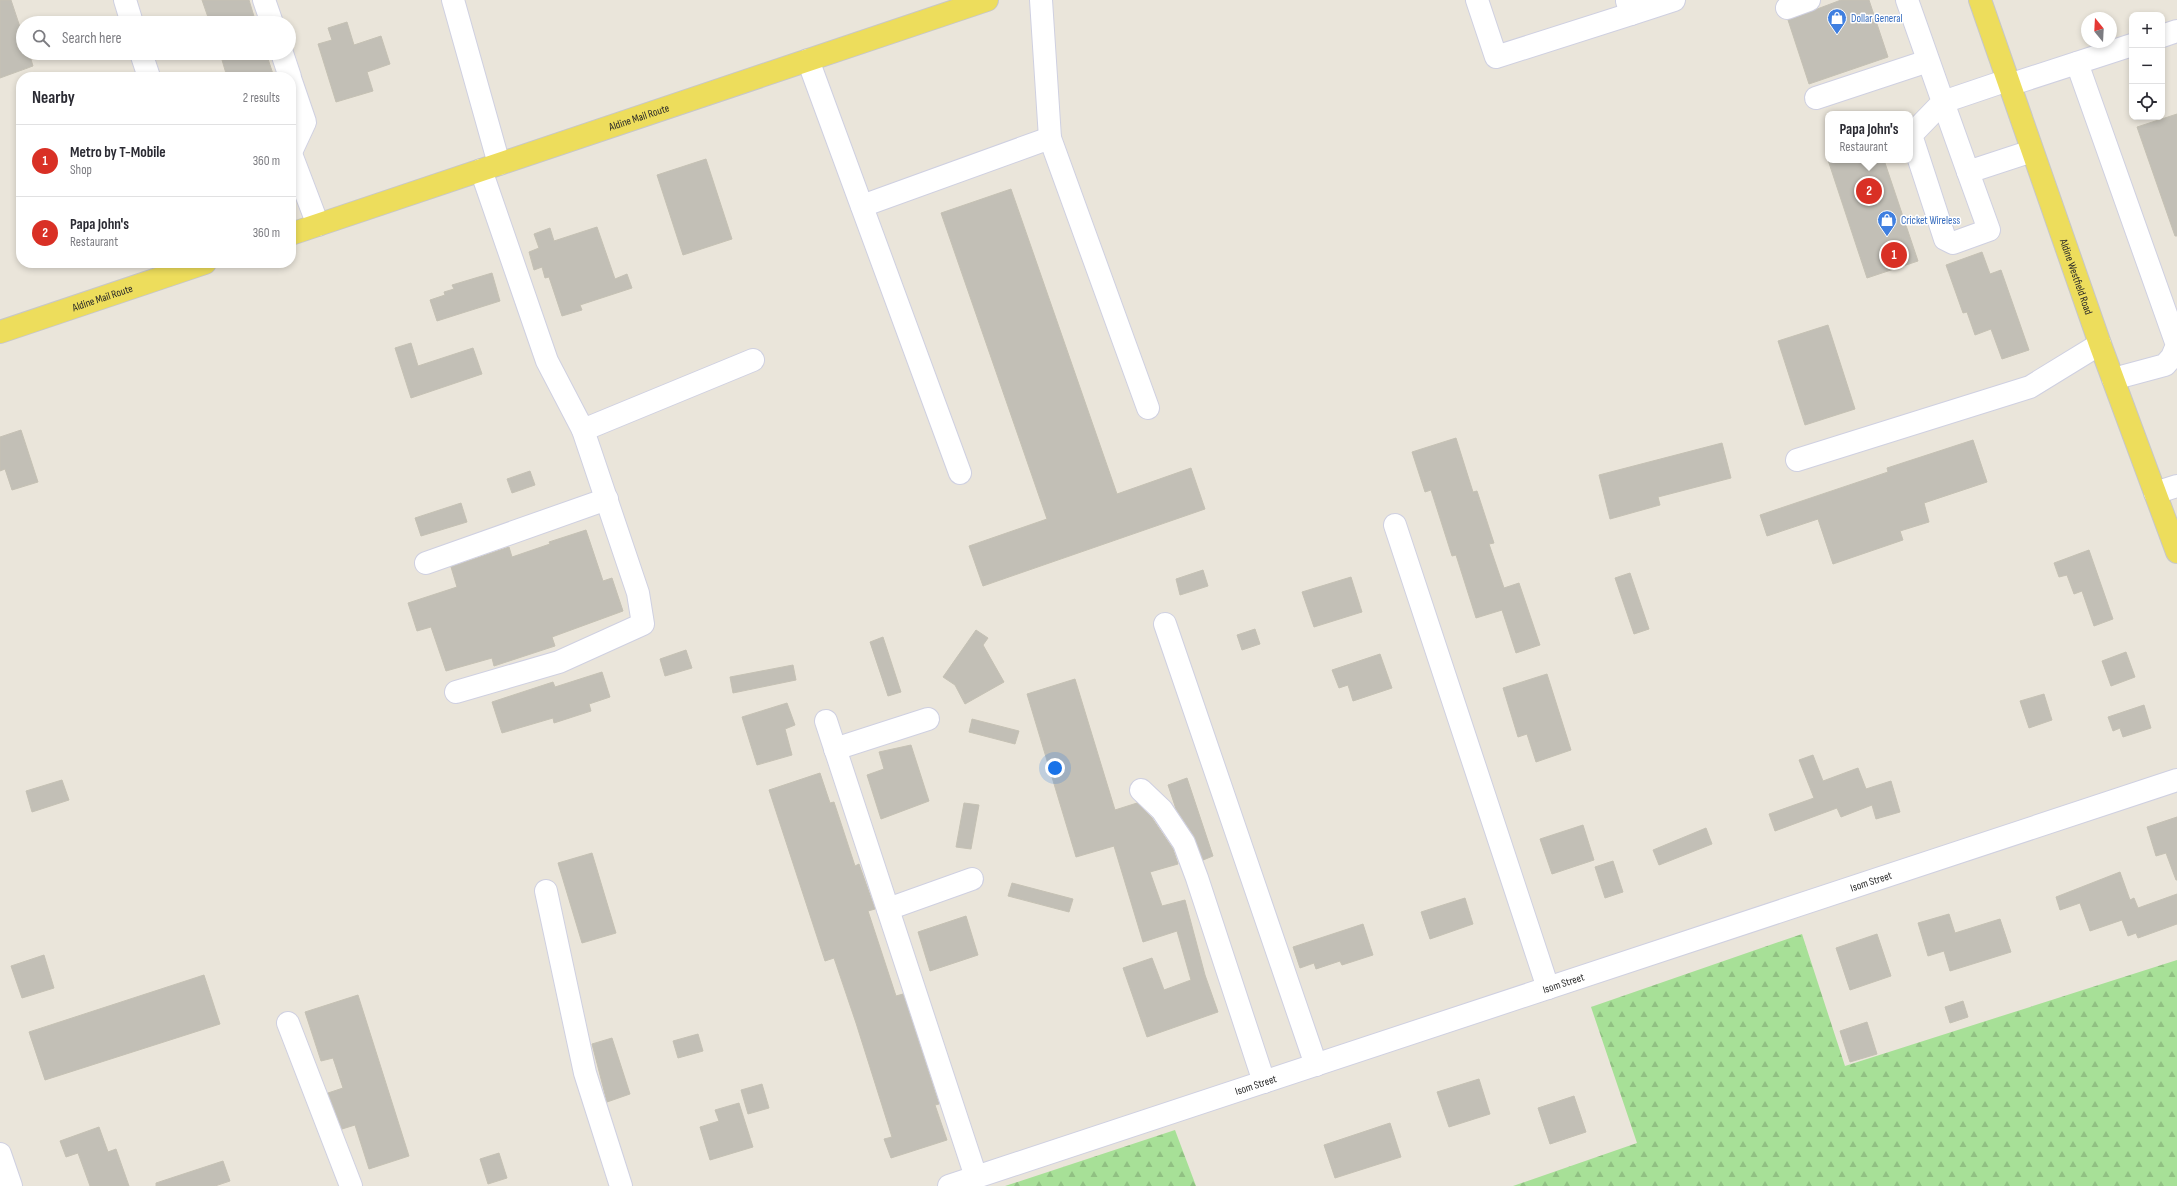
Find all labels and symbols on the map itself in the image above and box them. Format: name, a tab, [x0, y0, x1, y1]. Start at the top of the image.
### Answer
shop icon: Dollar General	[1826, 7, 1848, 35]
place label: Dollar General	[1851, 12, 1903, 25]
north arrow	[2081, 12, 2117, 48]
street label: Aldine Mail Route	[606, 101, 671, 134]
pin: 2	[1856, 176, 1882, 206]
shop icon: Cricket Wireless	[1876, 209, 1898, 237]
place label: Cricket Wireless	[1901, 214, 1960, 227]
street label: Aldine Westfield Road	[2057, 236, 2095, 317]
pin: 1	[1881, 240, 1907, 270]
street label: Aldine Mail Route	[70, 282, 134, 315]
your location	[1045, 758, 1065, 778]
street label: Isom Street	[1849, 869, 1894, 895]
street label: Isom Street	[1541, 970, 1586, 996]
street label: Isom Street	[1233, 1072, 1279, 1098]

